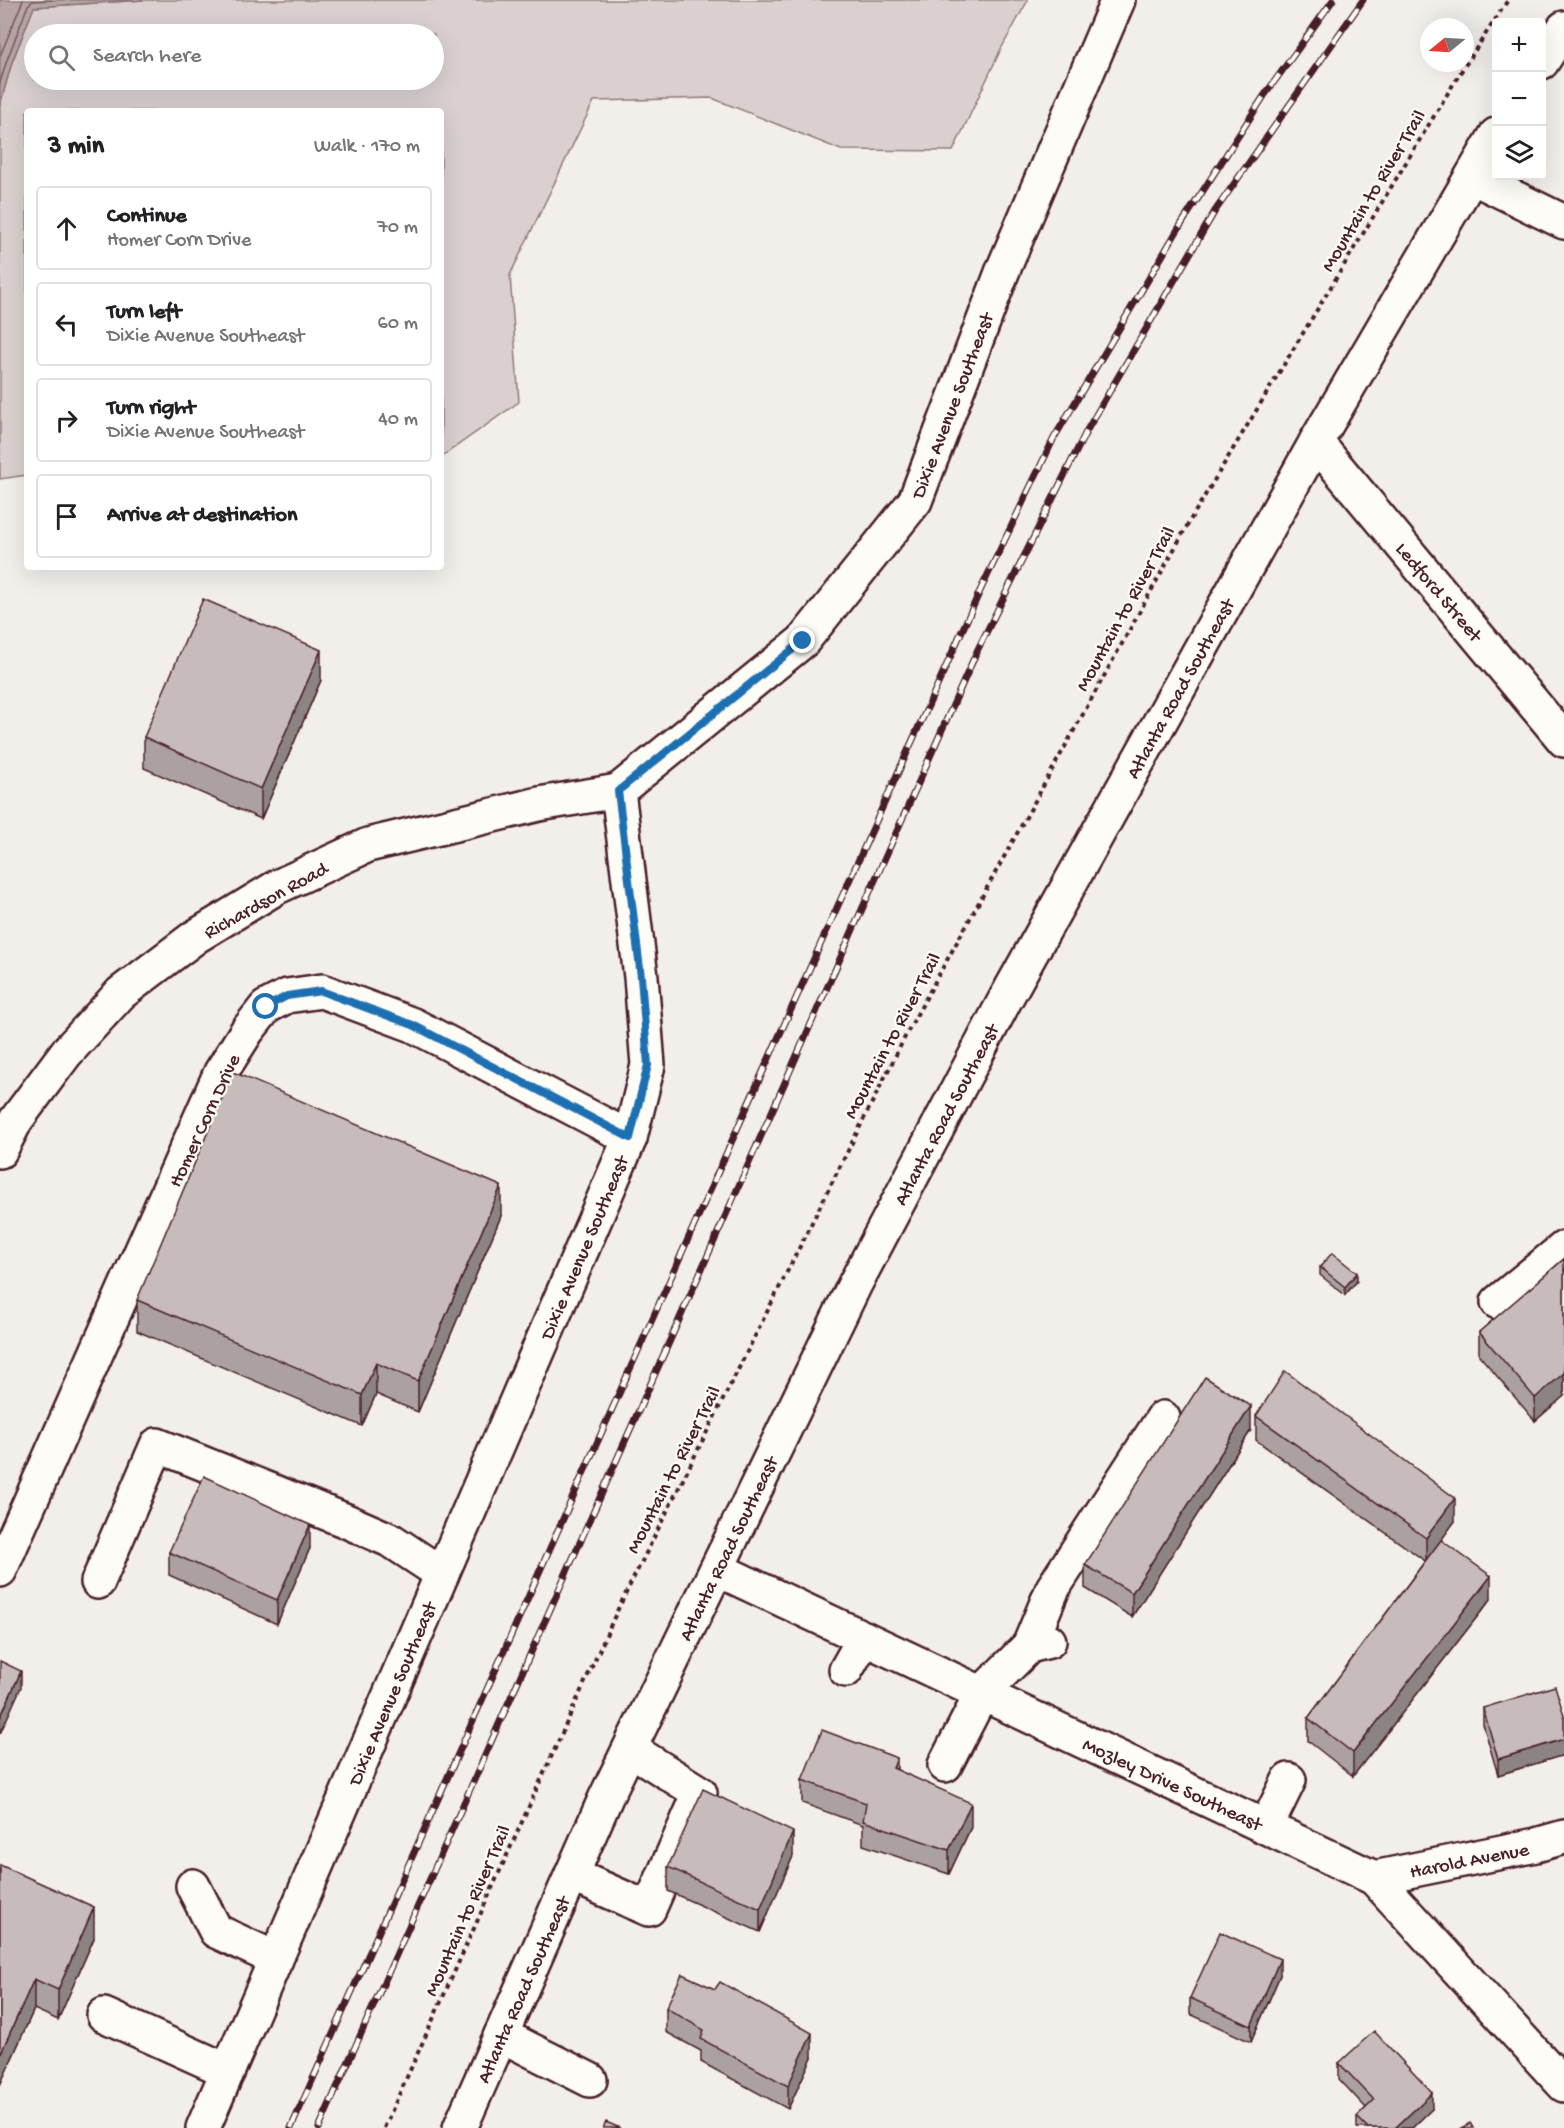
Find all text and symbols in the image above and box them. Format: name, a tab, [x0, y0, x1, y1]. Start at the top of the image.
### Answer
north arrow	[1420, 18, 1474, 72]
map controls	[1492, 18, 1546, 180]
button: +	[1492, 18, 1546, 72]
search box	[24, 24, 444, 90]
icon: search	[45, 41, 78, 74]
text: Search here	[93, 44, 201, 70]
button: −	[1492, 72, 1546, 126]
street label: Mountain to River Trail	[1318, 107, 1432, 277]
button: layers	[1492, 126, 1546, 180]
text: 3 min	[48, 132, 104, 163]
text: Walk · 170 m	[314, 136, 420, 159]
text: Continue	[107, 204, 187, 230]
icon: ahead	[50, 212, 83, 245]
text: 70 m	[377, 217, 418, 240]
text: Homer Corn Drive	[107, 230, 251, 253]
text: Turn left	[107, 300, 181, 326]
icon: left	[50, 308, 83, 341]
street label: Dixie Avenue Southeast	[908, 308, 1001, 504]
text: 60 m	[378, 313, 418, 336]
text: Dixie Avenue Southeast	[107, 326, 304, 349]
text: Turn right	[107, 396, 195, 422]
icon: right	[50, 404, 83, 437]
text: 40 m	[378, 409, 418, 432]
text: Dixie Avenue Southeast	[107, 422, 304, 445]
icon: arrive	[50, 500, 83, 533]
text: Arrive at destination	[107, 503, 297, 529]
street label: Mountain to River Trail	[1072, 523, 1182, 696]
street label: Ledford Street	[1389, 539, 1487, 649]
street label: Atlanta Road Southeast	[1123, 594, 1242, 784]
route end	[789, 627, 815, 653]
street label: Richardson Road	[201, 857, 335, 946]
street label: Mountain to River Trail	[841, 950, 948, 1124]
route start	[252, 993, 278, 1019]
street label: Atlanta Road Southeast	[890, 1019, 1007, 1210]
street label: Homer Corn Drive	[165, 1051, 247, 1192]
street label: Dixie Avenue Southeast	[536, 1151, 636, 1345]
street label: Mountain to River Trail	[623, 1383, 727, 1558]
street label: Atlanta Road Southeast	[675, 1452, 786, 1645]
street label: Dixie Avenue Southeast	[344, 1597, 444, 1791]
street label: Mozley Drive Southeast	[1078, 1734, 1267, 1839]
street label: Mountain to River Trail	[421, 1822, 517, 2000]
street label: Harold Avenue	[1408, 1839, 1532, 1885]
street label: Atlanta Road Southeast	[474, 1892, 578, 2088]

